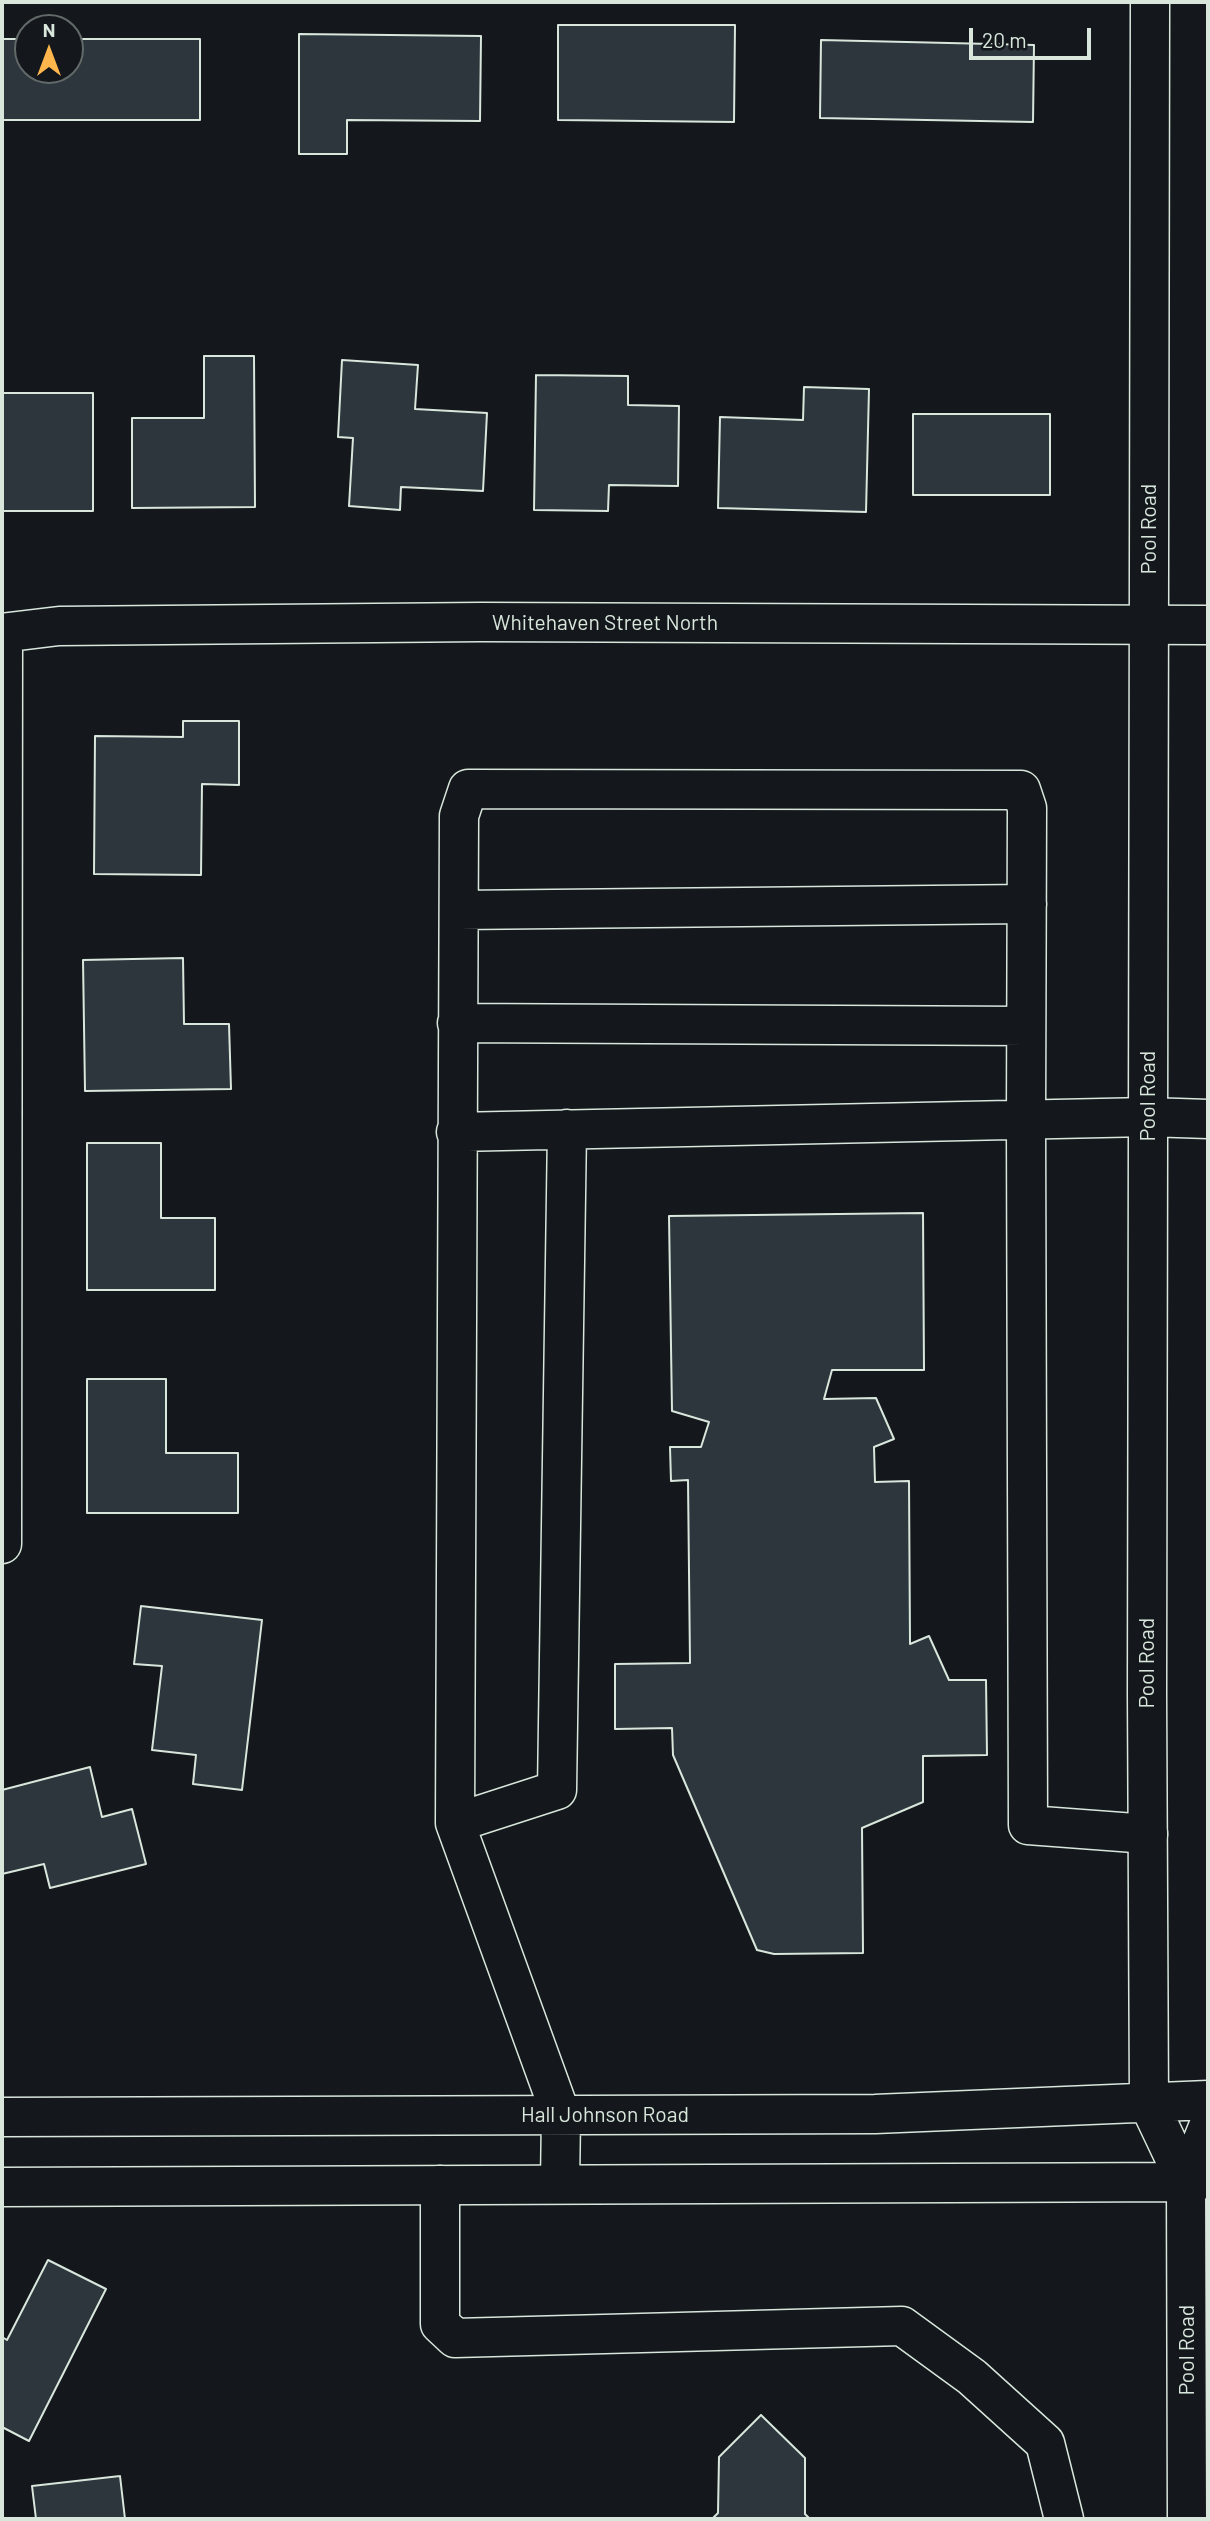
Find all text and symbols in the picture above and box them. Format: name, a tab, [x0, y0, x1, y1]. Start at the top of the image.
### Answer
north arrow	[14, 14, 84, 84]
scale bar	[972, 14, 1094, 58]
text: N	[43, 18, 55, 41]
text: 20 m	[982, 27, 1027, 52]
street label: Pool Road	[1136, 484, 1162, 574]
street label: Whitehaven Street North	[492, 610, 718, 636]
street label: Pool Road	[1135, 1051, 1161, 1141]
street label: Pool Road	[1134, 1618, 1160, 1708]
street label: Hall Johnson Road	[521, 2102, 689, 2128]
street label: Pool Road	[1174, 2305, 1200, 2395]

